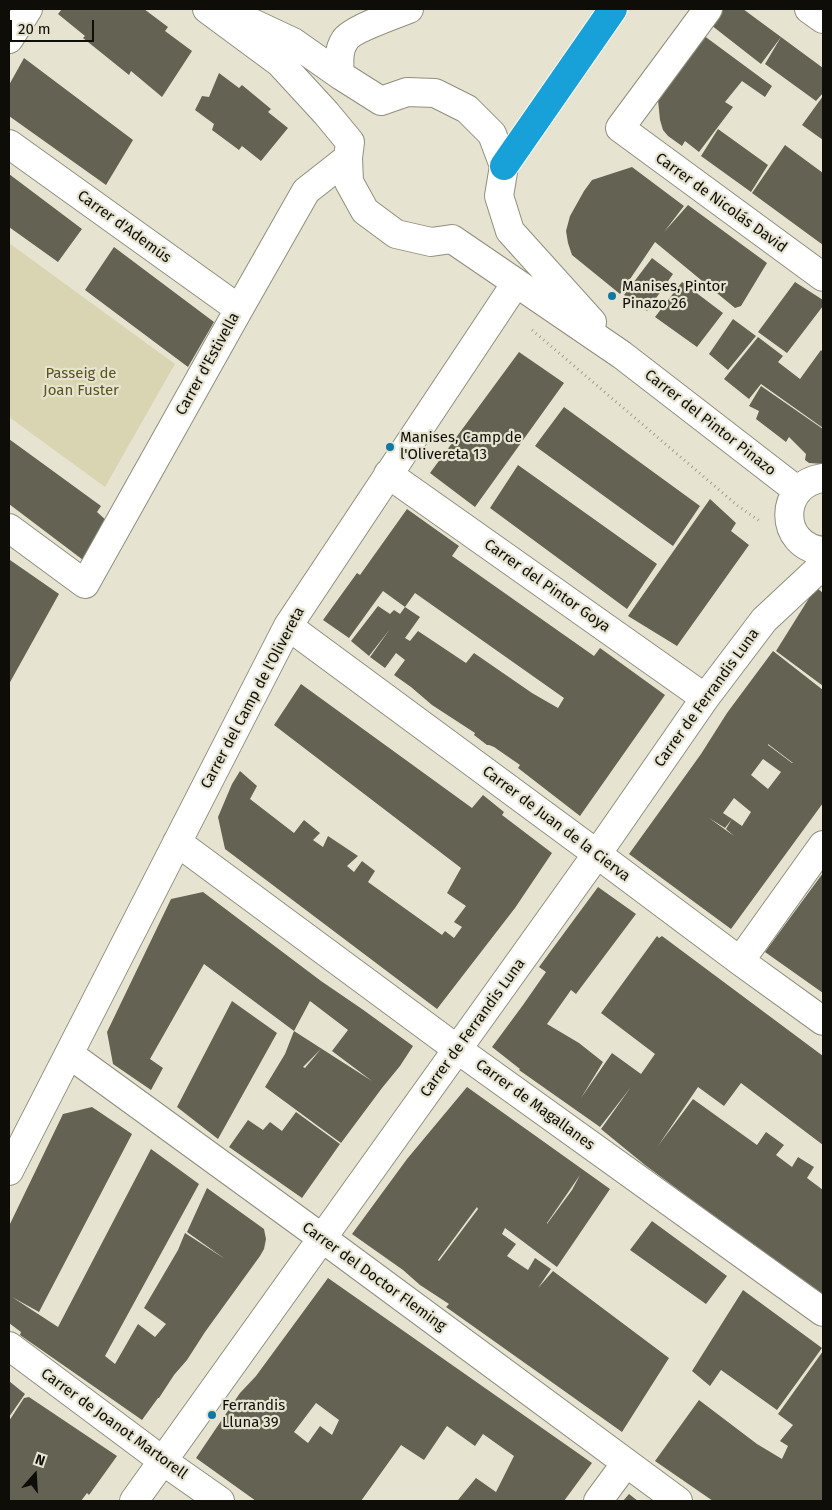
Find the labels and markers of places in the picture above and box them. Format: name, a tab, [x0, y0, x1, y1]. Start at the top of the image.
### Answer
place label: Manises, Pintor Pinazo 26	[622, 278, 726, 313]
marker: Manises, Pintor Pinazo 26	[606, 290, 618, 302]
place label: Manises, Camp de l'Olivereta 13	[400, 429, 522, 464]
marker: Manises, Camp de l'Olivereta 13	[384, 441, 396, 453]
place label: Ferrandis Lluna 39	[222, 1397, 285, 1432]
marker: Ferrandis Lluna 39	[206, 1409, 218, 1421]

